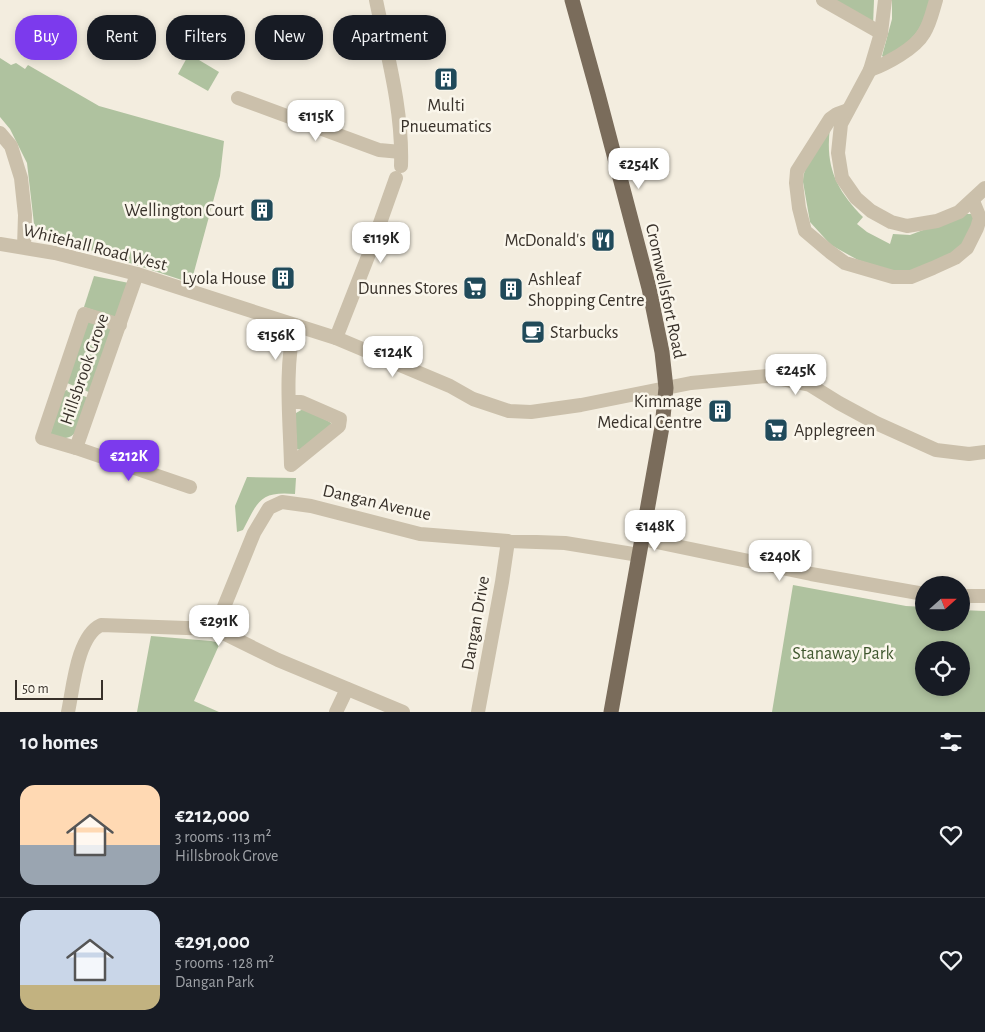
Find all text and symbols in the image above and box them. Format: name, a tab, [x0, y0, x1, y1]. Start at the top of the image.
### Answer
chip: Buy	[15, 15, 77, 60]
chip: Rent	[87, 15, 156, 60]
chip: Filters	[166, 15, 245, 60]
chip: New	[255, 15, 323, 60]
chip: Apartment	[333, 15, 446, 60]
building icon: Multi Pnueumatics	[433, 66, 459, 92]
place label: Multi Pnueumatics	[400, 97, 492, 136]
pin: €115K	[281, 100, 351, 142]
text: €115K	[298, 108, 334, 124]
pin: €254K	[604, 148, 674, 190]
text: €254K	[619, 156, 659, 172]
building icon: Wellington Court	[249, 197, 275, 223]
place label: Wellington Court	[124, 202, 244, 220]
street label: Whitehall Road West	[21, 221, 169, 275]
pin: €119K	[346, 222, 416, 264]
street label: Cromwellsfort Road	[642, 222, 688, 360]
restaurant icon: McDonald's	[590, 227, 616, 253]
text: €119K	[363, 230, 399, 246]
place label: McDonald's	[504, 232, 586, 250]
building icon: Lyola House	[270, 265, 296, 291]
place label: Lyola House	[182, 270, 266, 288]
place label: Ashleaf Shopping Centre	[528, 271, 645, 310]
supermarket icon: Dunnes Stores	[462, 275, 488, 301]
building icon: Ashleaf Shopping Centre	[498, 276, 524, 302]
place label: Dunnes Stores	[358, 280, 458, 298]
street label: Hillsbrook Grove	[57, 311, 112, 427]
pin: €156K	[241, 318, 311, 361]
cafe icon: Starbucks	[520, 319, 546, 345]
place label: Starbucks	[550, 324, 618, 342]
text: €156K	[257, 327, 295, 343]
pin: €124K	[358, 336, 428, 378]
text: €124K	[374, 344, 412, 360]
pin: €245K	[761, 354, 831, 396]
text: €245K	[776, 362, 816, 378]
place label: Kimmage Medical Centre	[597, 393, 702, 432]
building icon: Kimmage Medical Centre	[707, 398, 733, 424]
supermarket icon: Applegreen	[763, 417, 789, 443]
place label: Applegreen	[794, 422, 875, 440]
pin: €212K	[94, 440, 164, 482]
text: €212K	[110, 448, 148, 464]
street label: Dangan Avenue	[321, 482, 433, 524]
pin: €148K	[620, 510, 690, 552]
text: €148K	[636, 518, 674, 534]
pin: €240K	[745, 540, 815, 582]
text: €240K	[760, 548, 800, 564]
street label: Dangan Drive	[459, 575, 493, 672]
north arrow	[915, 576, 970, 631]
map controls	[915, 576, 970, 696]
pin: €291K	[184, 604, 254, 647]
text: €291K	[200, 613, 238, 629]
button: locate	[915, 641, 970, 696]
park label: Stanaway Park	[792, 645, 894, 663]
scale bar	[15, 677, 102, 700]
text: 50 m	[22, 682, 49, 696]
icon: filters	[937, 728, 965, 756]
text: 10 homes	[20, 732, 98, 753]
icon: home	[60, 805, 120, 865]
text: €212,000	[175, 805, 250, 826]
icon: heart	[937, 821, 965, 849]
text: 3 rooms · 113 m²	[175, 829, 271, 845]
text: Hillsbrook Grove	[175, 848, 279, 864]
icon: home	[60, 930, 120, 990]
text: €291,000	[175, 931, 250, 952]
icon: heart	[937, 946, 965, 974]
text: 5 rooms · 128 m²	[175, 955, 274, 971]
text: Dangan Park	[175, 974, 254, 990]

